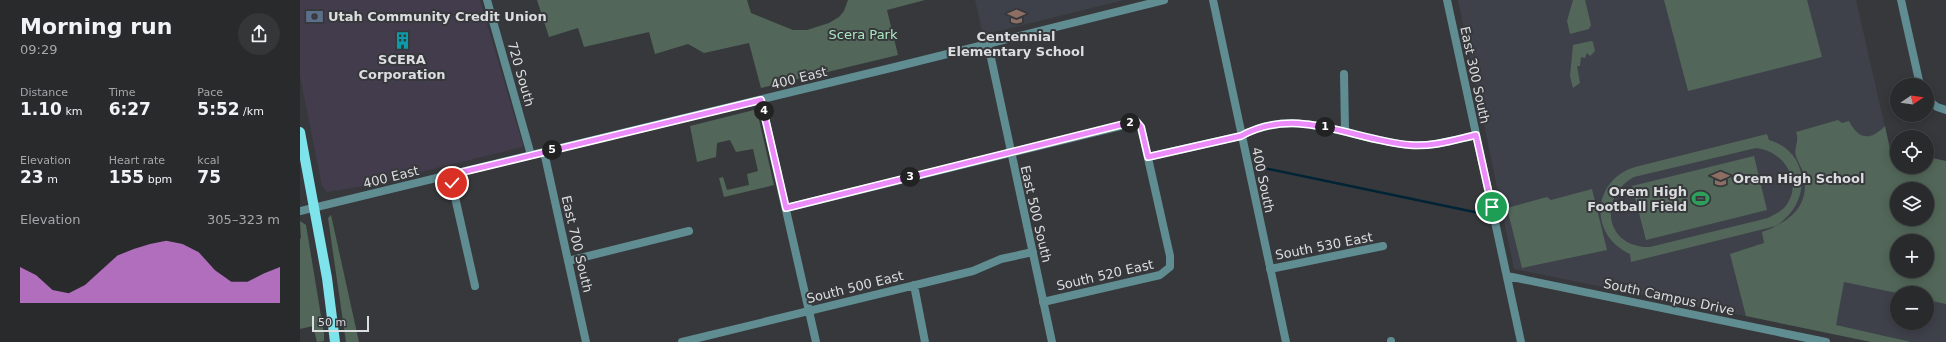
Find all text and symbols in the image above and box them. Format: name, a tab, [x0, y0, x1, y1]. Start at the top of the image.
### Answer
bank icon: Utah Community Credit Union	[305, 6, 325, 26]
school or university icon: Centennial Elementary School	[1006, 7, 1026, 27]
place label: Utah Community Credit Union	[328, 9, 547, 24]
button: share	[238, 13, 280, 55]
text: Morning run	[20, 14, 172, 39]
street label: East 300 South	[1457, 25, 1493, 125]
park label: Scera Park	[829, 27, 898, 42]
place label: Centennial Elementary School	[948, 29, 1084, 59]
building icon: SCERA Corporation	[392, 30, 412, 50]
street label: 720 South	[505, 40, 537, 108]
text: 09:29	[20, 42, 57, 57]
place label: SCERA Corporation	[358, 52, 446, 82]
street label: 400 East	[770, 64, 828, 92]
north arrow	[1890, 78, 1934, 122]
map controls	[1890, 78, 1934, 330]
text: Distance	[20, 86, 68, 99]
text: Time	[109, 86, 136, 99]
text: Pace	[197, 86, 223, 99]
text: 1.10	[20, 99, 62, 119]
text: 6:27	[109, 99, 151, 119]
text: 5:52	[197, 99, 240, 119]
pin: 4	[754, 101, 774, 121]
text: 4	[760, 104, 768, 117]
text: km	[62, 105, 83, 118]
text: /km	[240, 105, 264, 118]
pin: 2	[1120, 113, 1140, 133]
text: 2	[1126, 116, 1134, 129]
pin: 1	[1315, 117, 1335, 137]
text: 1	[1321, 120, 1329, 133]
button: locate	[1890, 130, 1934, 174]
pin: 5	[542, 140, 562, 160]
text: 5	[548, 143, 556, 156]
street label: 400 South	[1249, 146, 1277, 214]
text: Elevation	[20, 154, 71, 167]
text: Heart rate	[109, 154, 165, 167]
text: kcal	[197, 154, 220, 167]
street label: 400 East	[362, 163, 420, 191]
street label: East 500 South	[1018, 164, 1054, 264]
pin	[435, 166, 469, 200]
text: 23	[20, 167, 44, 187]
text: 155	[109, 167, 144, 187]
text: 75	[197, 167, 221, 187]
pin: 3	[900, 167, 920, 187]
school or university icon: Orem High School	[1710, 168, 1730, 188]
text: 3	[906, 170, 914, 183]
place label: Orem High School	[1733, 171, 1864, 186]
icon: check	[441, 172, 463, 194]
text: m	[44, 173, 58, 186]
text: bpm	[144, 173, 172, 186]
button: layers	[1890, 182, 1934, 226]
place label: Orem High Football Field	[1587, 184, 1687, 214]
sports icon: Orem High Football Field	[1690, 188, 1710, 208]
pin	[1475, 190, 1509, 224]
street label: East 700 South	[559, 194, 595, 294]
icon: arrive	[1481, 196, 1503, 218]
text: Elevation	[20, 212, 80, 227]
text: 305–323 m	[207, 212, 280, 227]
street label: South 530 East	[1274, 229, 1374, 263]
button: +	[1890, 234, 1934, 278]
street label: South 520 East	[1055, 257, 1155, 293]
street label: South 500 East	[805, 268, 905, 306]
street label: South Campus Drive	[1602, 276, 1736, 318]
button: −	[1890, 286, 1934, 330]
scale bar	[312, 314, 369, 333]
text: 50 m	[318, 316, 346, 329]

